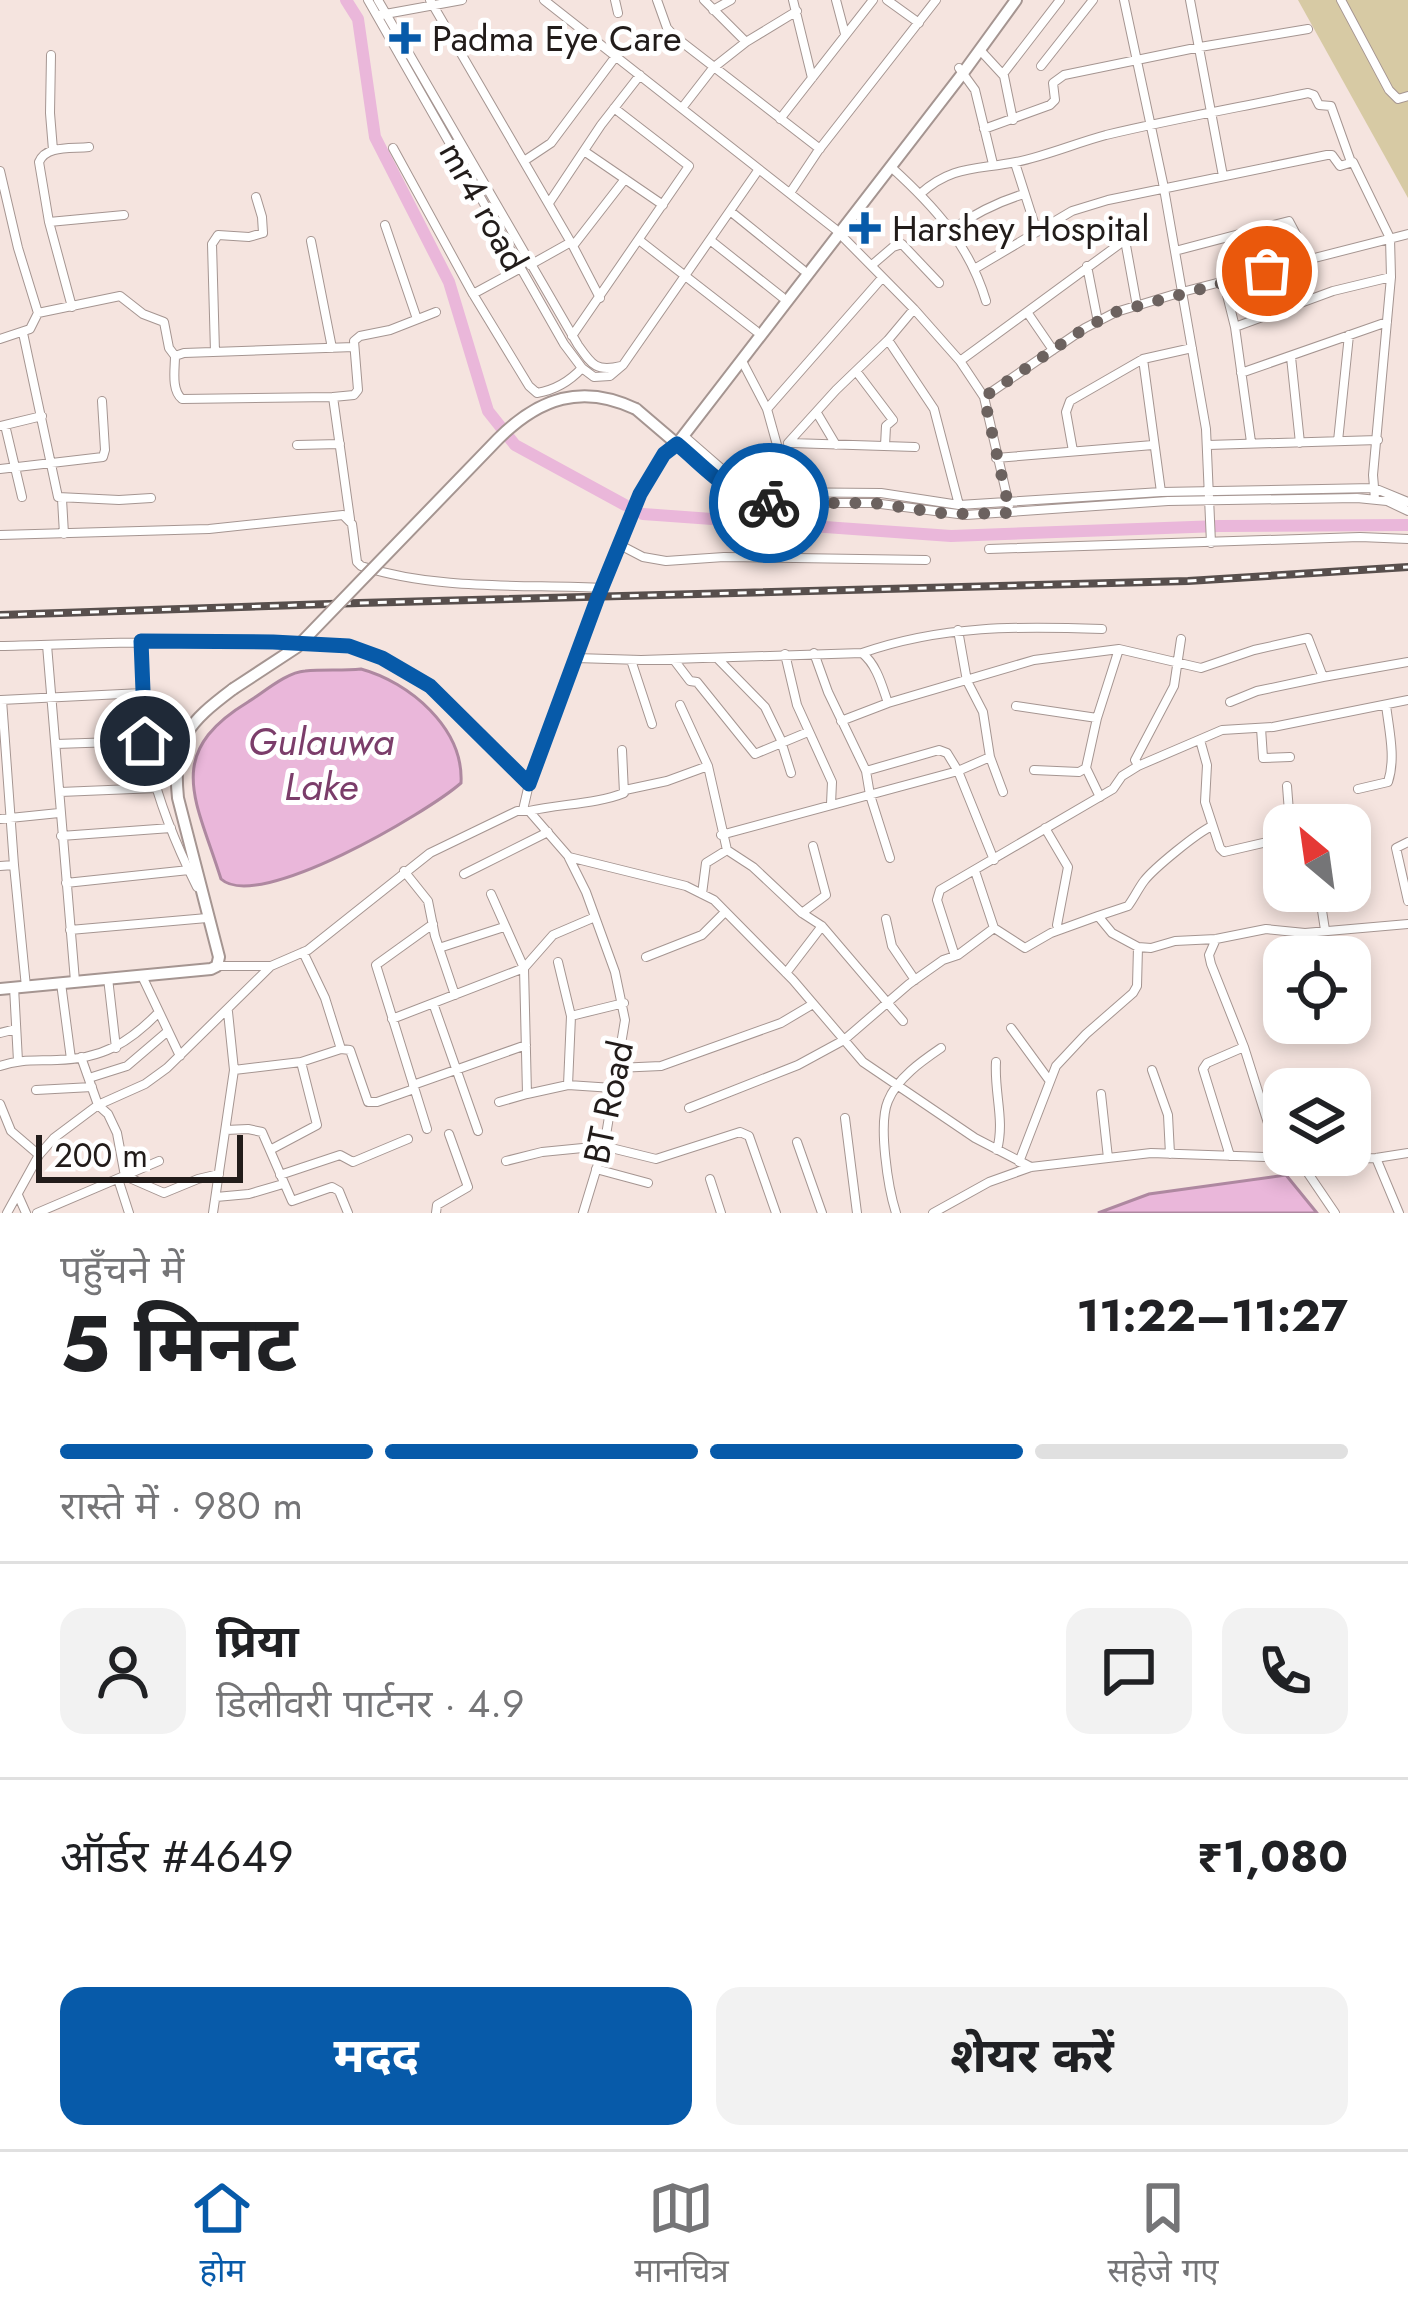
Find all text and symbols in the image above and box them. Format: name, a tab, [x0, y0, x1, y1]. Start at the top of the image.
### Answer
place label: Padma Eye Care	[432, 12, 681, 64]
marker: Padma Eye Care	[389, 22, 421, 54]
street label: mr4 road	[427, 132, 541, 280]
place label: Harshey Hospital	[892, 202, 1149, 254]
marker: Harshey Hospital	[849, 212, 881, 244]
pin	[1216, 220, 1318, 322]
icon: bag	[1234, 238, 1300, 304]
courier	[709, 443, 829, 563]
icon: bike	[736, 470, 802, 536]
pin	[94, 690, 196, 792]
icon: home	[112, 708, 178, 774]
water label: Gulauwa Lake	[248, 713, 395, 815]
north arrow	[1263, 804, 1371, 912]
map controls	[1263, 804, 1371, 1176]
button: locate	[1263, 936, 1371, 1044]
street label: BT Road	[570, 1036, 646, 1168]
button: layers	[1263, 1068, 1371, 1176]
scale bar	[36, 1129, 243, 1182]
text: 200 m	[54, 1132, 148, 1179]
text: पहुँचने में	[60, 1241, 184, 1298]
text: 11:22–11:27	[1076, 1283, 1348, 1348]
text: 5 मिनट	[60, 1288, 297, 1400]
text: रास्ते में · 980 m	[60, 1477, 303, 1534]
button: person	[60, 1608, 186, 1734]
button: chat	[1066, 1608, 1192, 1734]
button: phone	[1222, 1608, 1348, 1734]
text: प्रिया	[216, 1609, 299, 1674]
text: डिलीवरी पार्टनर · 4.9	[216, 1675, 524, 1732]
text: ऑर्डर #4649	[60, 1824, 294, 1889]
text: ₹1,080	[1197, 1824, 1348, 1889]
button: मदद	[60, 1987, 692, 2125]
button: शेयर करें	[716, 1987, 1348, 2125]
tab: होम	[189, 2175, 255, 2295]
tab: मानचित्र	[634, 2175, 729, 2295]
tab: सहेजे गए	[1108, 2175, 1219, 2295]

